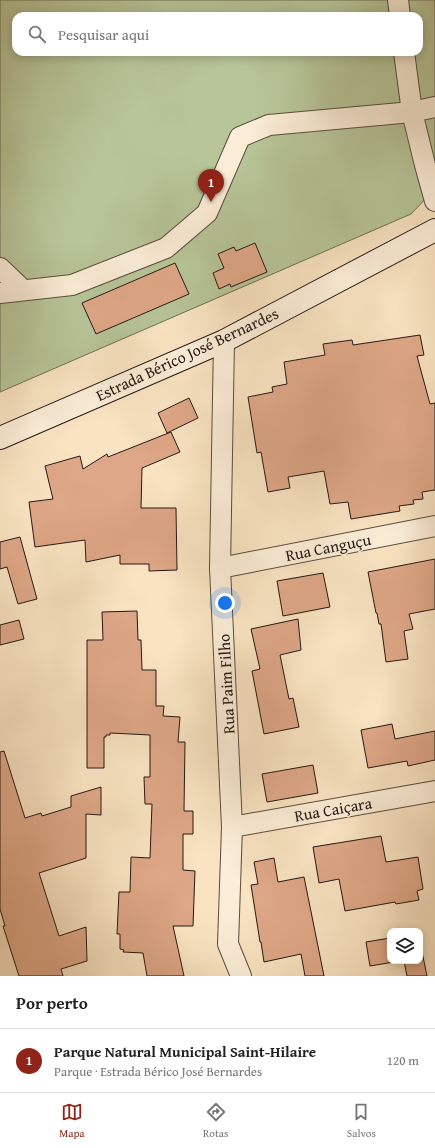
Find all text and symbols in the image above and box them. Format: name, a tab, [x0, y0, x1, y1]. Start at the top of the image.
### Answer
search box	[12, 12, 423, 56]
icon: search	[26, 23, 48, 45]
text: Pesquisar aqui	[58, 24, 149, 45]
pin: 1	[198, 169, 224, 202]
street label: Estrada Bérico José Bernardes	[92, 301, 282, 407]
street label: Rua Canguçu	[283, 527, 373, 567]
your location	[215, 593, 235, 613]
street label: Rua Paim Filho	[211, 633, 241, 735]
street label: Rua Caiçara	[292, 790, 374, 828]
map controls	[387, 928, 423, 964]
button: layers	[387, 928, 423, 964]
text: Por perto	[16, 990, 88, 1015]
text: Parque Natural Municipal Saint-Hilaire	[54, 1041, 316, 1062]
text: 1	[26, 1051, 32, 1070]
text: 120 m	[387, 1051, 419, 1070]
text: Parque · Estrada Bérico José Bernardes	[54, 1062, 262, 1081]
tab: Mapa	[59, 1101, 85, 1141]
tab: Rotas	[203, 1101, 228, 1141]
tab: Salvos	[347, 1101, 376, 1141]

